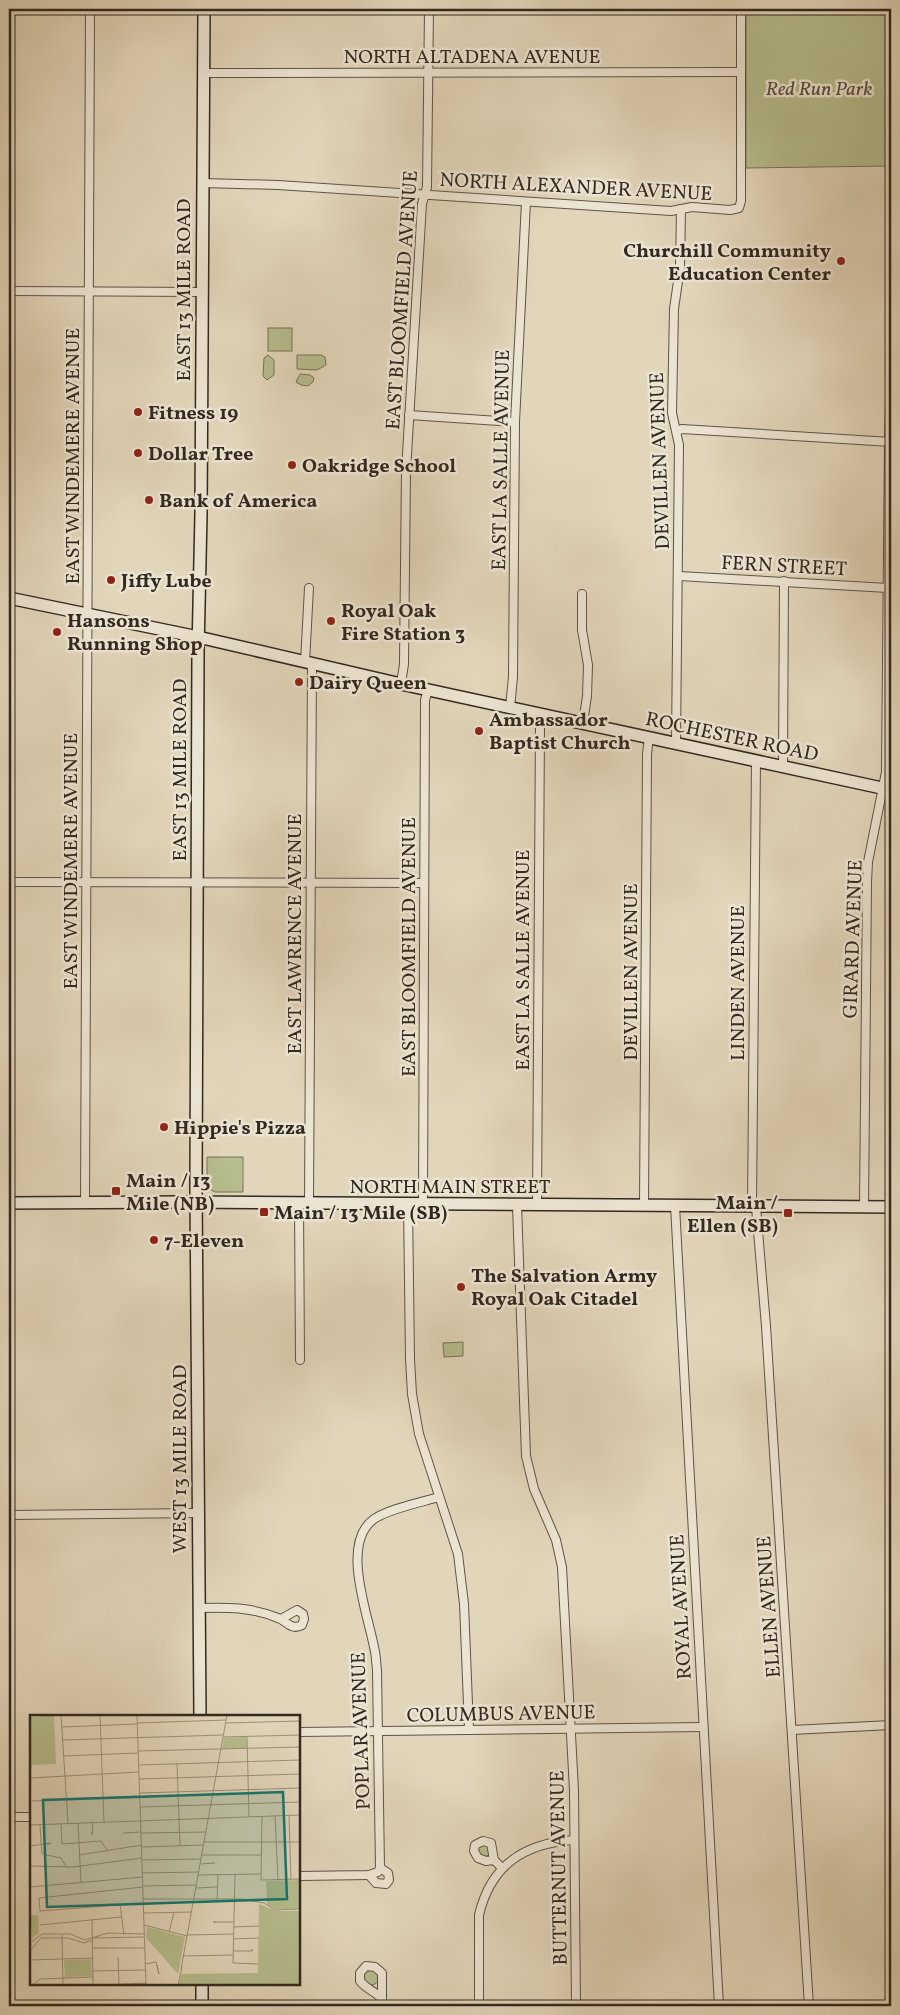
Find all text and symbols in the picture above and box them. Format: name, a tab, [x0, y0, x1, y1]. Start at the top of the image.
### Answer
street label: NORTH ALTADENA AVENUE	[343, 44, 601, 72]
park label: Red Run Park	[766, 76, 873, 104]
street label: NORTH ALEXANDER AVENUE	[439, 167, 713, 209]
street label: EAST BLOOMFIELD AVENUE	[380, 169, 426, 431]
street label: EAST 13 MILE ROAD	[171, 199, 199, 381]
place label: Churchill Community Education Center	[623, 238, 831, 289]
marker: Churchill Community Education Center	[835, 255, 847, 267]
street label: EAST WINDEMERE AVENUE	[60, 328, 88, 584]
street label: EAST LA SALLE AVENUE	[486, 349, 518, 571]
street label: DEVILLEN AVENUE	[644, 372, 678, 550]
place label: Fitness 19	[148, 400, 238, 428]
marker: Fitness 19	[132, 406, 144, 418]
place label: Dollar Tree	[148, 441, 254, 469]
marker: Dollar Tree	[132, 447, 144, 459]
place label: Oakridge School	[302, 453, 456, 481]
marker: Oakridge School	[286, 459, 298, 471]
place label: Bank of America	[159, 488, 317, 516]
marker: Bank of America	[143, 494, 155, 506]
street label: FERN STREET	[720, 550, 848, 584]
place label: Jiffy Lube	[120, 568, 212, 596]
marker: Jiffy Lube	[105, 574, 117, 586]
place label: Royal Oak Fire Station 3	[341, 598, 465, 649]
place label: Hansons Running Shop	[67, 608, 203, 659]
marker: Royal Oak Fire Station 3	[325, 615, 337, 627]
marker: Hansons Running Shop	[51, 626, 63, 638]
place label: Dairy Queen	[309, 670, 427, 698]
marker: Dairy Queen	[293, 676, 305, 688]
street label: EAST 13 MILE ROAD	[167, 679, 195, 861]
street label: ROCHESTER ROAD	[643, 706, 821, 770]
place label: Ambassador Baptist Church	[489, 707, 630, 758]
marker: Ambassador Baptist Church	[473, 725, 485, 737]
street label: EAST WINDEMERE AVENUE	[58, 733, 86, 989]
street label: EAST LAWRENCE AVENUE	[282, 813, 310, 1055]
street label: EAST BLOOMFIELD AVENUE	[396, 817, 424, 1077]
street label: EAST LA SALLE AVENUE	[510, 849, 538, 1071]
street label: GIRARD AVENUE	[837, 859, 871, 1019]
street label: DEVILLEN AVENUE	[618, 883, 646, 1061]
street label: LINDEN AVENUE	[725, 905, 753, 1061]
place label: Hippie's Pizza	[174, 1115, 306, 1143]
marker: Hippie's Pizza	[158, 1121, 170, 1133]
place label: Main / 13 Mile (NB)	[126, 1168, 214, 1219]
street label: NORTH MAIN STREET	[349, 1174, 551, 1202]
marker: Main / 13 Mile (NB)	[110, 1185, 122, 1197]
place label: Main / Ellen (SB)	[687, 1190, 778, 1241]
place label: Main / 13 Mile (SB)	[274, 1200, 447, 1228]
marker: Main / 13 Mile (SB)	[258, 1206, 270, 1218]
marker: Main / Ellen (SB)	[782, 1207, 794, 1219]
place label: 7-Eleven	[164, 1228, 244, 1256]
marker: 7-Eleven	[148, 1234, 160, 1246]
place label: The Salvation Army Royal Oak Citadel	[471, 1263, 657, 1314]
marker: The Salvation Army Royal Oak Citadel	[455, 1281, 467, 1293]
street label: WEST 13 MILE ROAD	[167, 1365, 195, 1553]
street label: ROYAL AVENUE	[664, 1534, 700, 1680]
street label: ELLEN AVENUE	[751, 1535, 789, 1679]
street label: POPLAR AVENUE	[345, 1651, 379, 1810]
street label: COLUMBUS AVENUE	[406, 1699, 596, 1731]
inset map	[30, 1715, 300, 1985]
street label: BUTTERNUT AVENUE	[544, 1770, 576, 1966]

